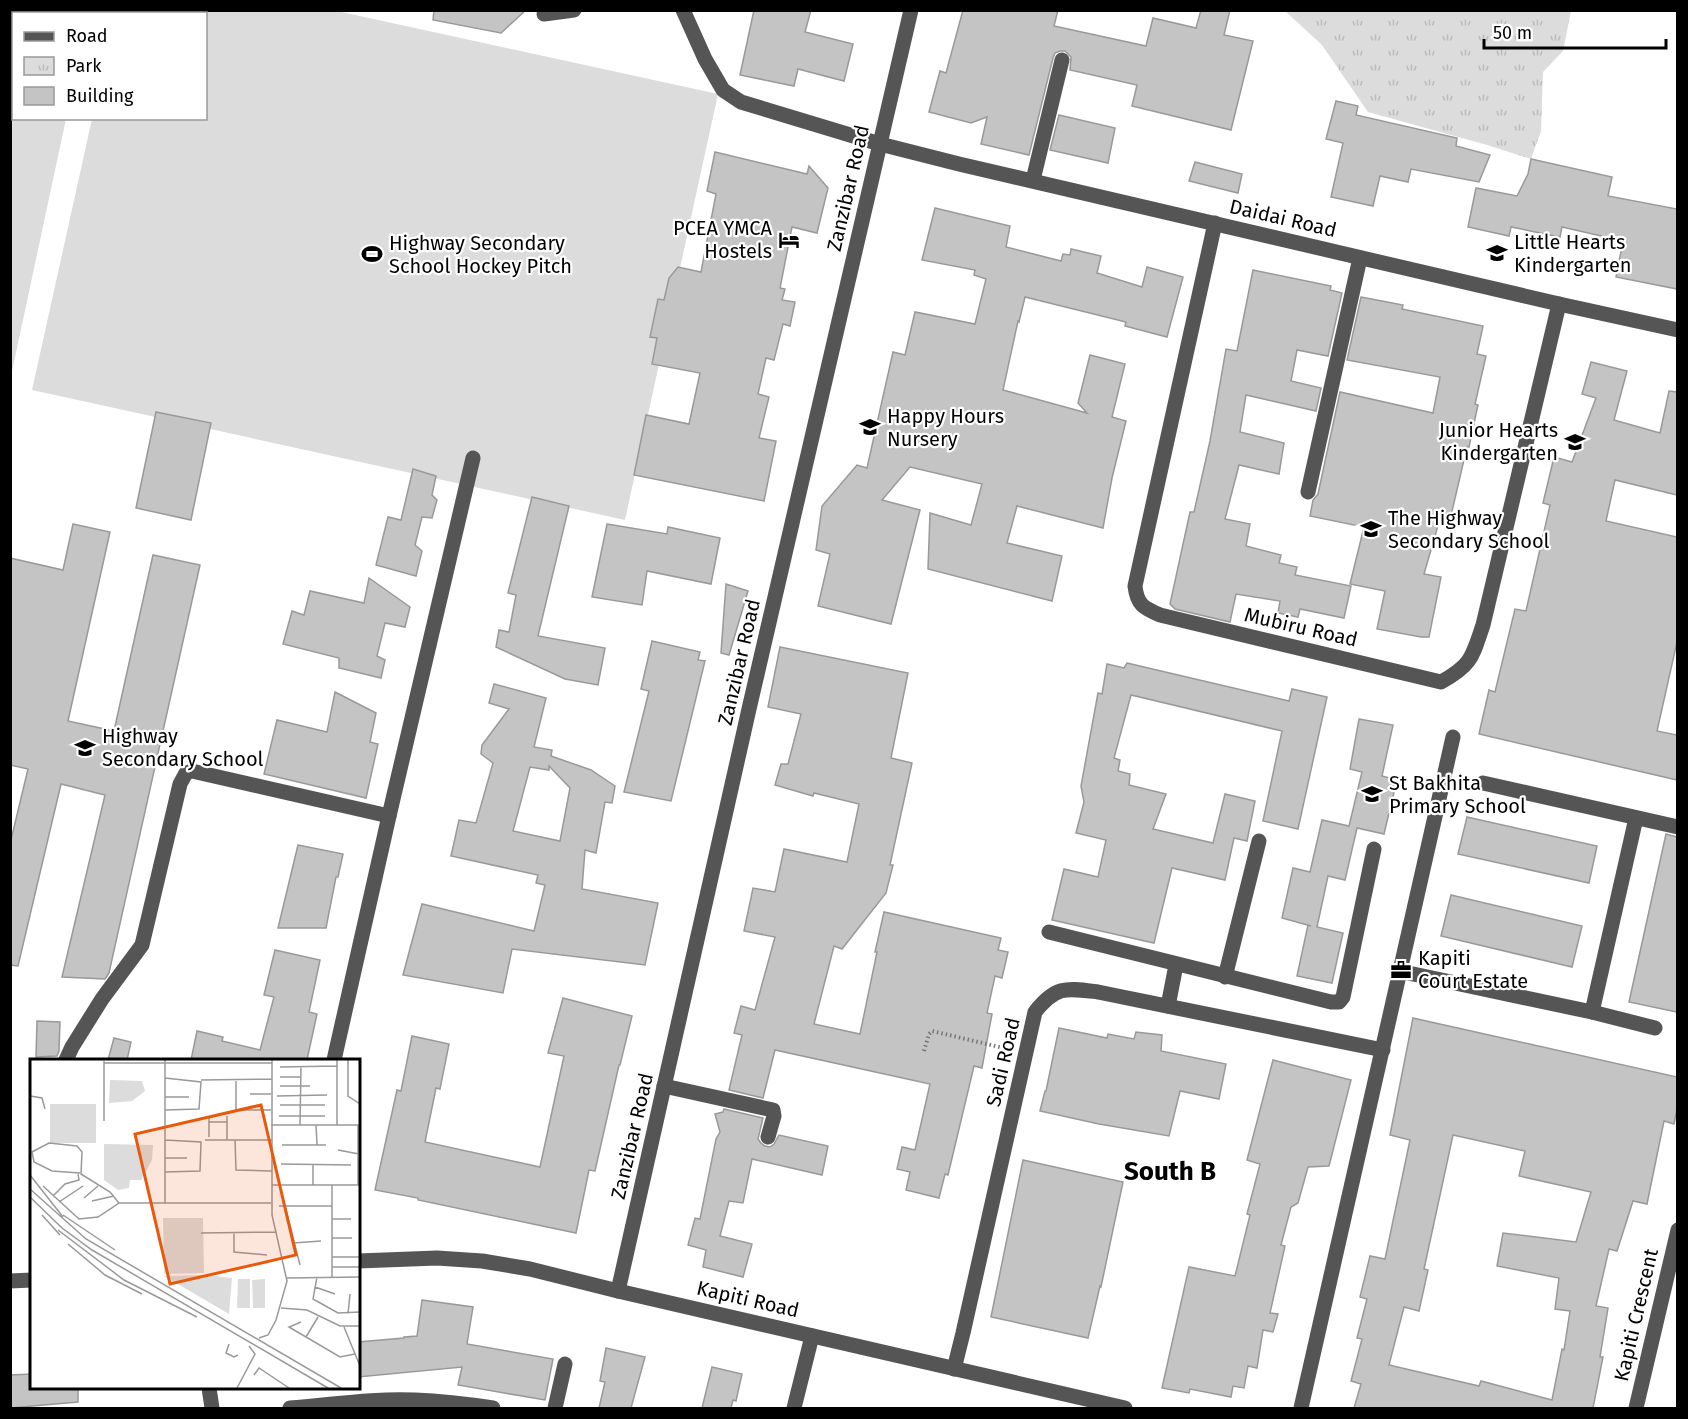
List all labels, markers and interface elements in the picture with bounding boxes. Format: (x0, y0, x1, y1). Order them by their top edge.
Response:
legend (12, 12, 207, 120)
scale bar (1484, 12, 1666, 50)
text: 50 m (1493, 22, 1532, 44)
text: Road (66, 25, 108, 47)
text: Park (66, 55, 102, 77)
text: Building (66, 85, 134, 107)
street label: Zanzibar Road (822, 123, 874, 253)
street label: Daidai Road (1227, 194, 1339, 242)
place label: PCEA YMCA Hostels (673, 216, 773, 263)
hotel icon: PCEA YMCA Hostels (777, 228, 801, 252)
place label: Little Hearts Kindergarten (1514, 230, 1632, 277)
place label: Highway Secondary School Hockey Pitch (389, 231, 572, 278)
school or university icon: Little Hearts Kindergarten (1485, 241, 1509, 265)
sports icon: Highway Secondary School Hockey Pitch (360, 242, 384, 266)
place label: Happy Hours Nursery (887, 404, 1004, 451)
school or university icon: Happy Hours Nursery (858, 415, 882, 439)
place label: Junior Hearts Kindergarten (1439, 418, 1558, 465)
school or university icon: Junior Hearts Kindergarten (1563, 430, 1587, 454)
place label: The Highway Secondary School (1388, 506, 1550, 553)
school or university icon: The Highway Secondary School (1359, 517, 1383, 541)
street label: Zanzibar Road (713, 597, 765, 727)
street label: Mubiru Road (1242, 602, 1360, 652)
place label: Highway Secondary School (102, 724, 264, 771)
school or university icon: Highway Secondary School (73, 736, 97, 760)
place label: St Bakhita Primary School (1389, 771, 1526, 818)
school or university icon: St Bakhita Primary School (1360, 782, 1384, 806)
place label: Kapiti Court Estate (1418, 946, 1528, 993)
office icon: Kapiti Court Estate (1389, 958, 1413, 982)
street label: Sadi Road (981, 1015, 1025, 1109)
inset map (30, 1059, 360, 1389)
street label: Zanzibar Road (606, 1071, 658, 1201)
district label: South B (1124, 1156, 1216, 1187)
street label: Kapiti Crescent (1609, 1246, 1663, 1384)
street label: Kapiti Road (694, 1276, 802, 1322)

